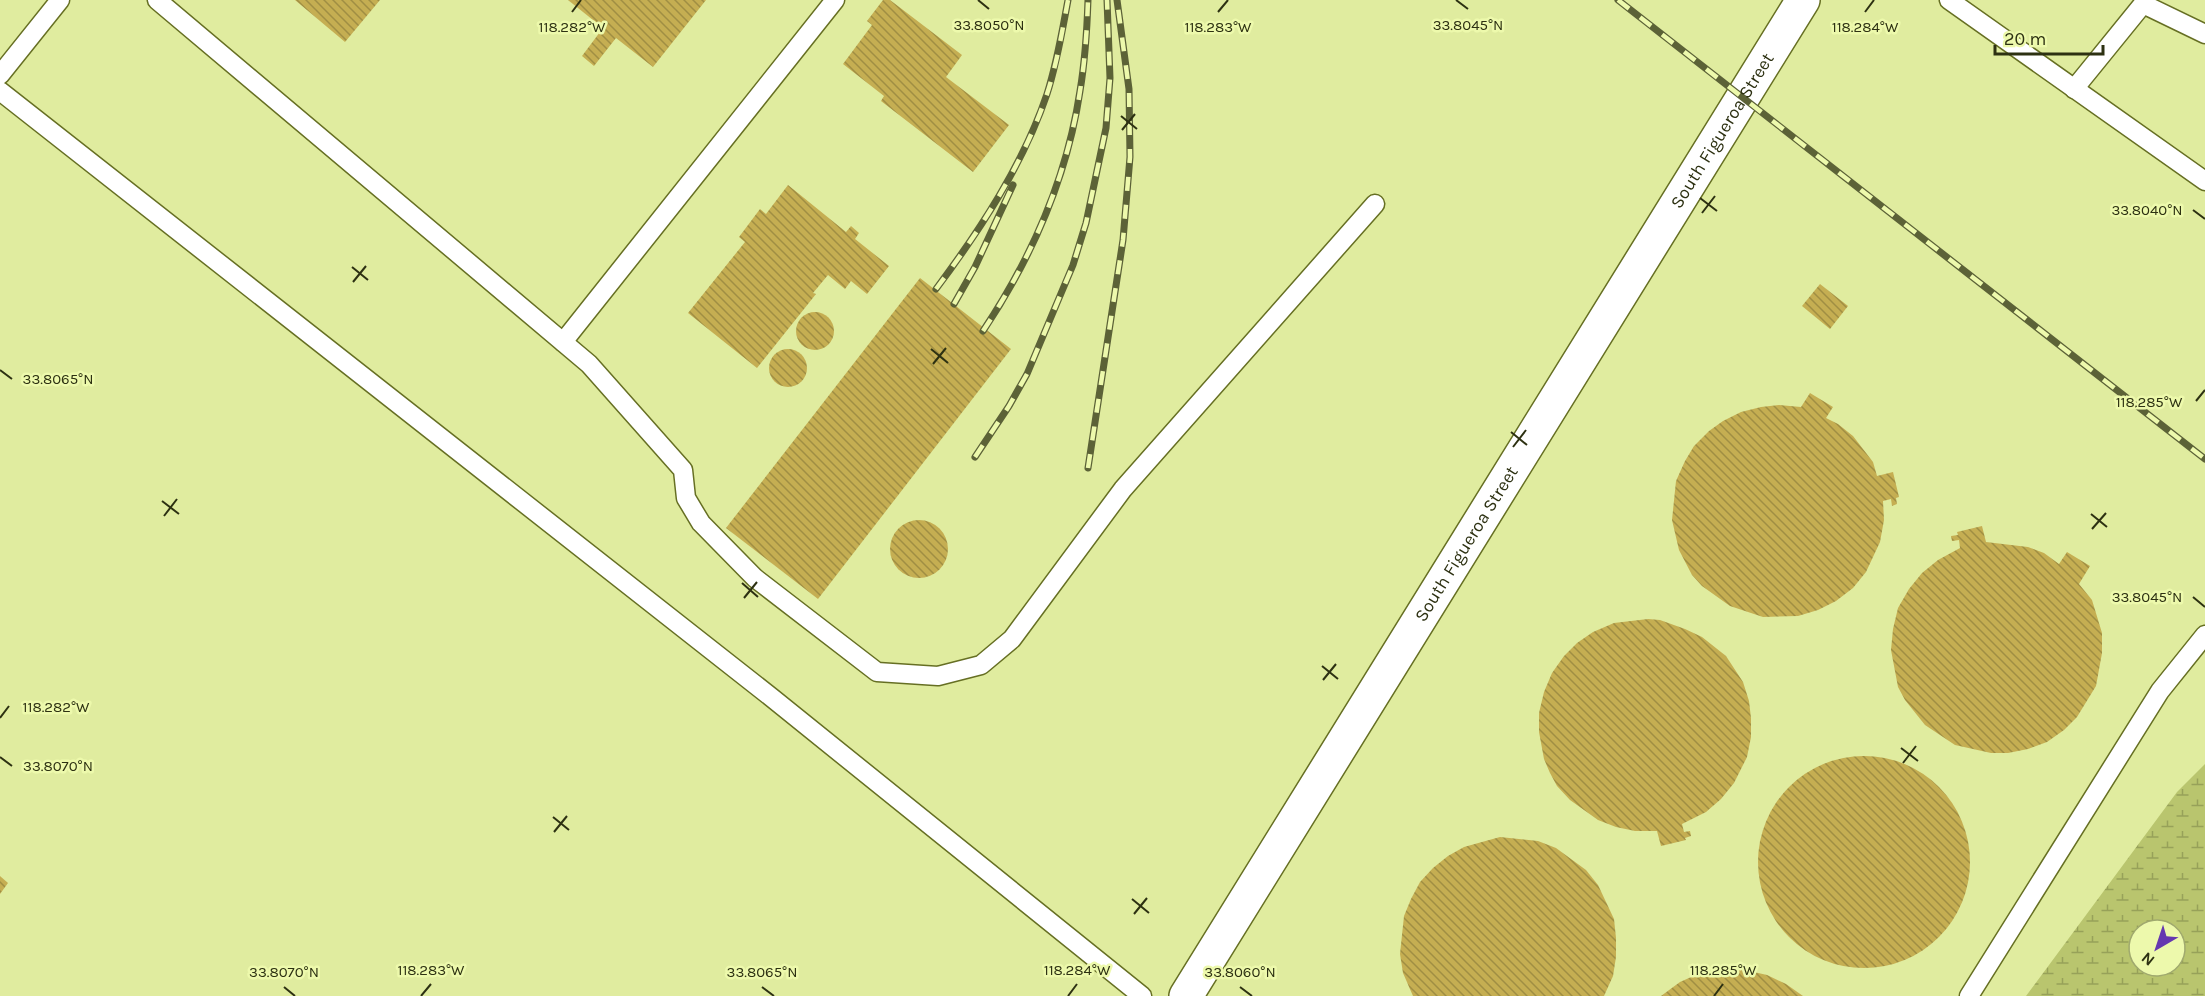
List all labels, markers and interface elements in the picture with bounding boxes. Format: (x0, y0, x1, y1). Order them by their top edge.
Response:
text: 33.8050°N (953, 16, 1025, 34)
text: 33.8045°N (1433, 16, 1503, 34)
text: 118.282°W (539, 18, 606, 36)
text: 118.283°W (1184, 18, 1252, 36)
text: 118.284°W (1832, 18, 1899, 36)
scale bar (1995, 18, 2103, 56)
text: 20 m (2004, 28, 2046, 50)
street label: South Figueroa Street (1666, 49, 1779, 212)
text: 33.8040°N (2111, 201, 2183, 219)
text: 33.8065°N (23, 370, 93, 388)
text: 118.285°W (2116, 393, 2183, 411)
street label: South Figueroa Street (1410, 462, 1523, 626)
text: 33.8045°N (2112, 588, 2182, 606)
text: 118.282°W (23, 698, 90, 716)
text: 33.8070°N (23, 757, 93, 775)
north arrow (2127, 918, 2187, 978)
text: N (2137, 948, 2158, 970)
text: 118.283°W (397, 961, 465, 979)
text: 118.284°W (1044, 961, 1111, 979)
text: 118.285°W (1690, 961, 1757, 979)
text: 33.8070°N (249, 963, 319, 981)
text: 33.8065°N (727, 963, 797, 981)
text: 33.8060°N (1204, 963, 1276, 981)

